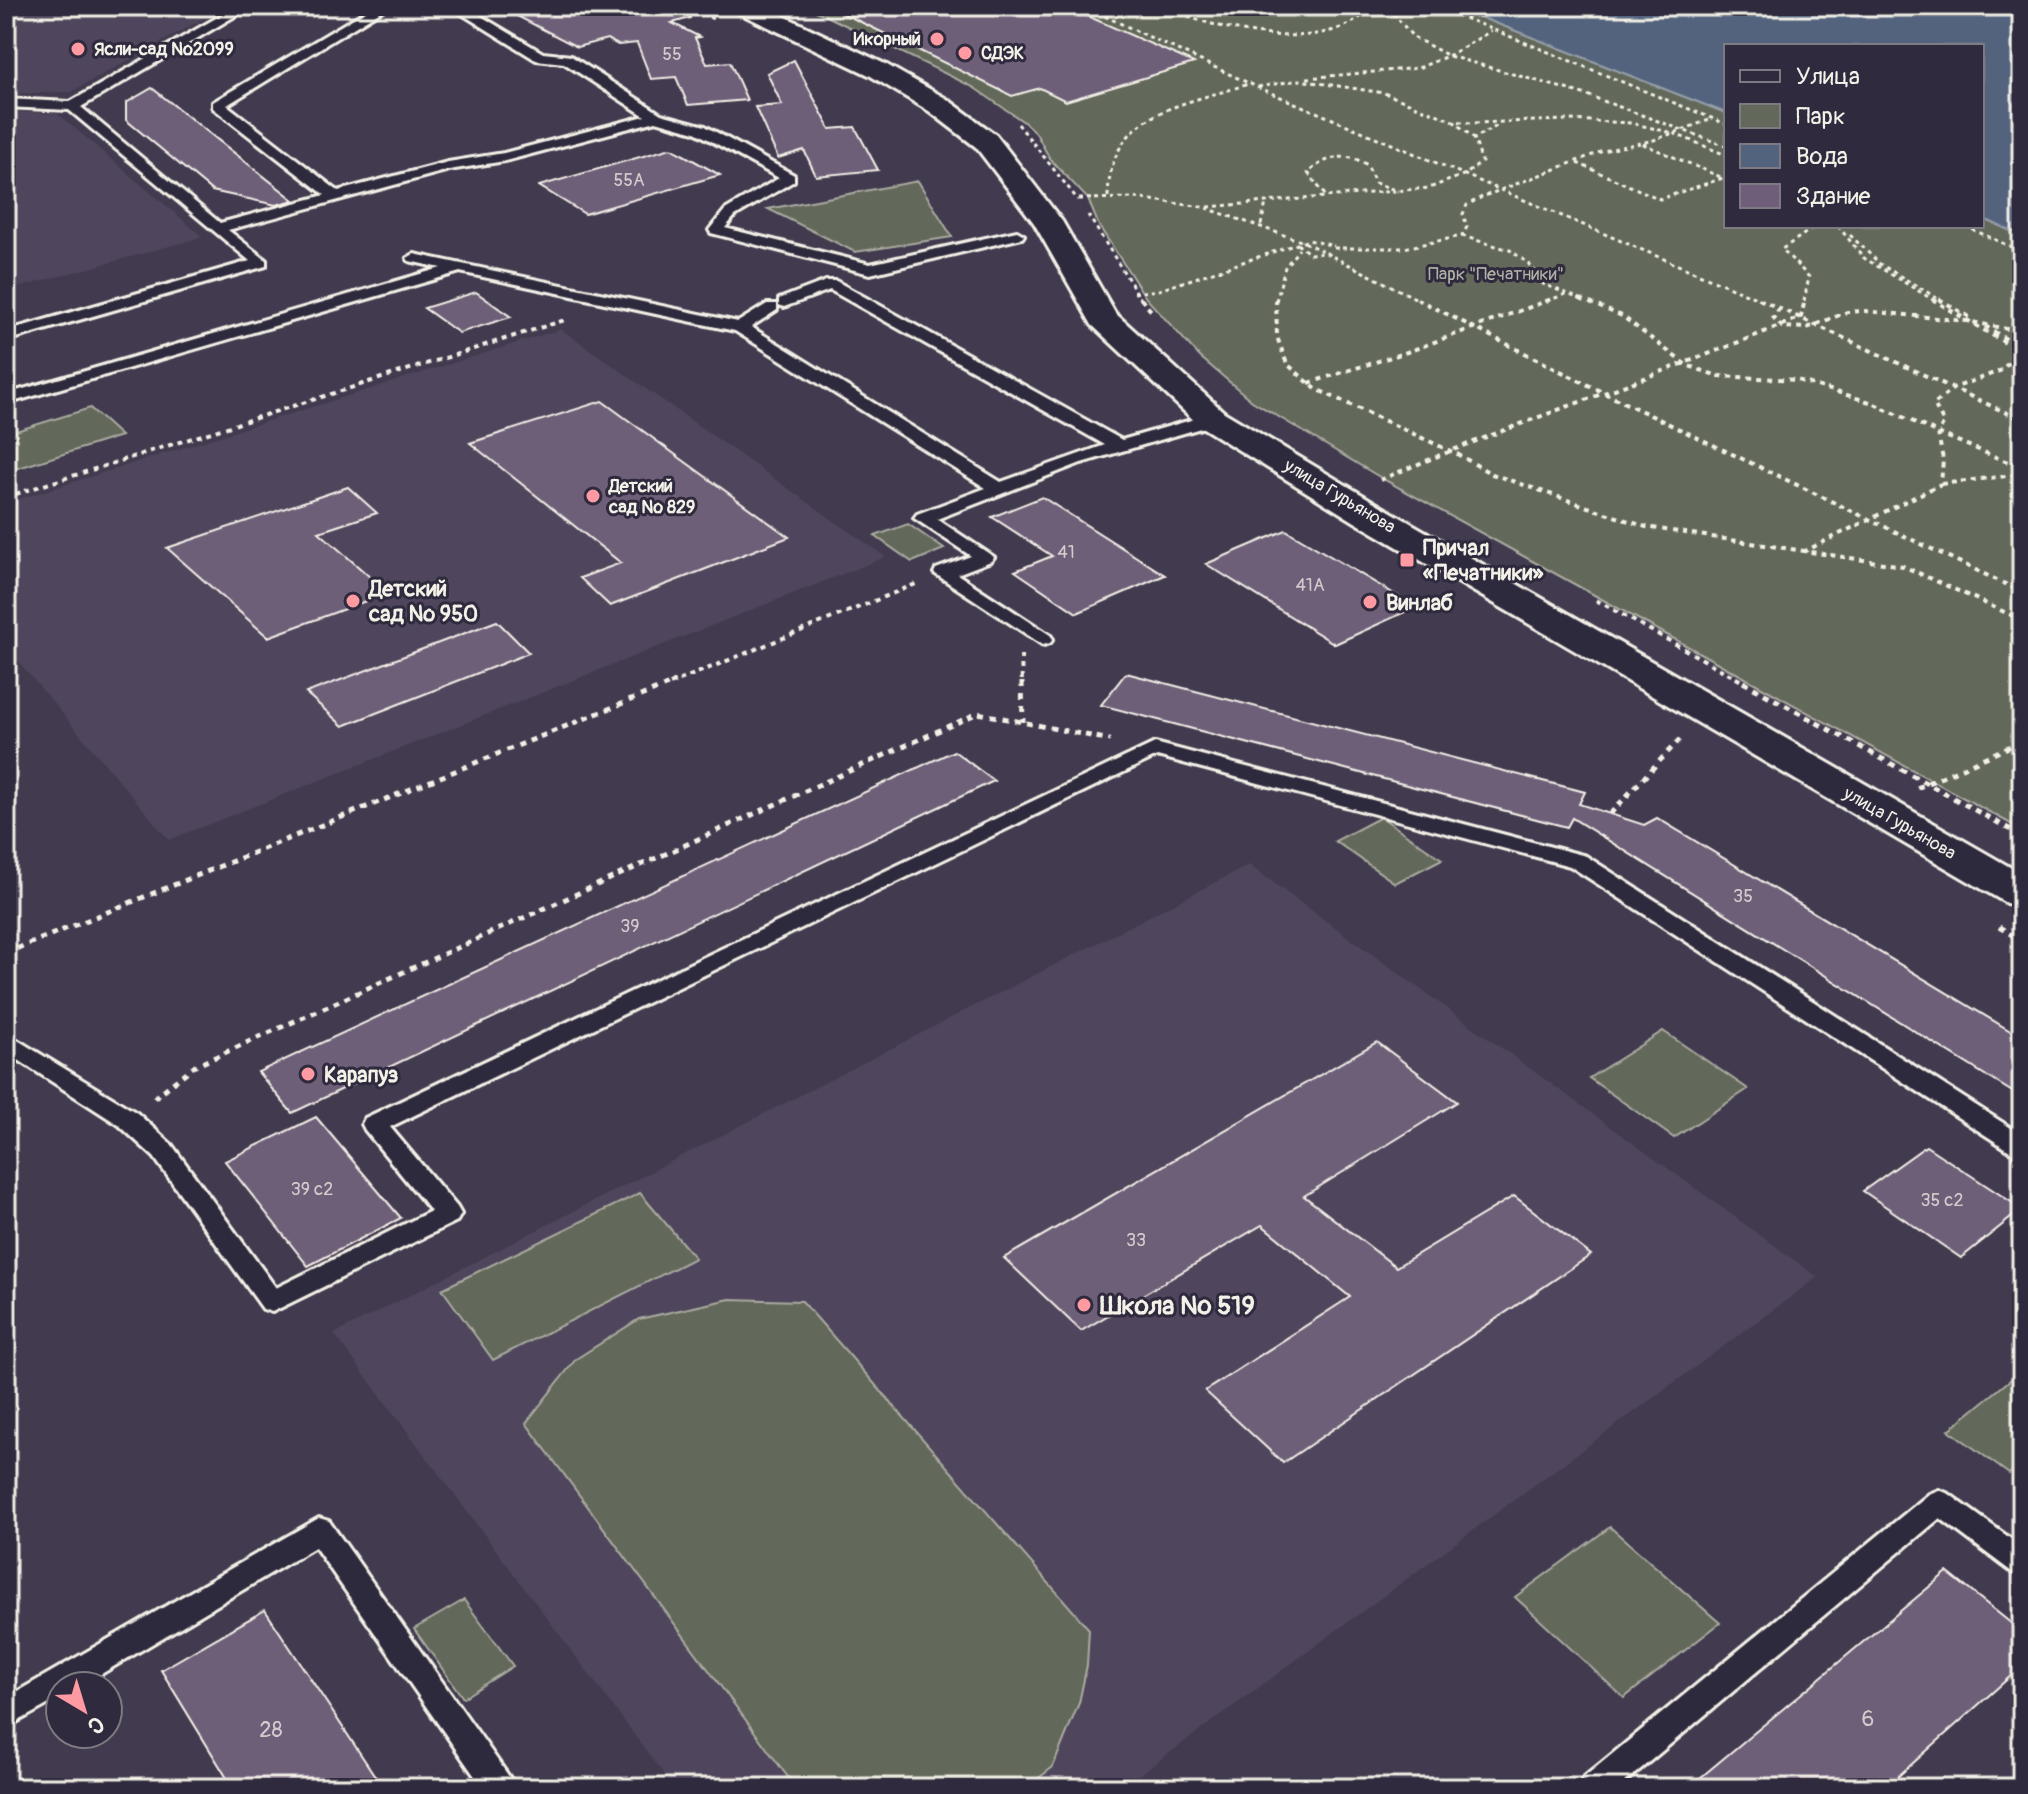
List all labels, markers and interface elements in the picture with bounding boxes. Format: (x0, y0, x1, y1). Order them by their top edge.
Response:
place label: Икорный (854, 28, 921, 51)
marker: Икорный (928, 30, 946, 48)
place label: Ясли-сад №2099 (94, 38, 234, 61)
marker: Ясли-сад №2099 (69, 40, 87, 58)
place label: СДЭК (981, 42, 1024, 65)
house number: 55 (662, 43, 682, 66)
marker: СДЭК (956, 44, 974, 62)
legend (1724, 44, 1984, 228)
text: Улица (1796, 62, 1860, 91)
text: Парк (1796, 102, 1845, 131)
text: Вода (1796, 142, 1848, 171)
house number: 55А (613, 169, 645, 192)
text: Здание (1796, 182, 1871, 211)
park label: Парк "Печатники" (1428, 263, 1564, 286)
street label: улица Гурьянова (1279, 454, 1400, 539)
place label: Детский сад № 829 (608, 475, 695, 519)
marker: Детский сад № 829 (584, 487, 602, 505)
place label: Причал «Печатники» (1423, 534, 1544, 587)
house number: 41 (1057, 541, 1075, 564)
marker: Причал «Печатники» (1398, 551, 1416, 569)
house number: 41А (1295, 574, 1325, 597)
place label: Детский сад № 950 (367, 575, 478, 628)
place label: Винлаб (1386, 589, 1453, 617)
marker: Детский сад № 950 (344, 592, 362, 610)
marker: Винлаб (1361, 593, 1379, 611)
street label: улица Гурьянова (1839, 781, 1960, 865)
house number: 35 (1733, 885, 1753, 908)
house number: 39 (620, 915, 640, 938)
place label: Карапуз (324, 1061, 399, 1089)
marker: Карапуз (299, 1065, 317, 1083)
house number: 39 с2 (291, 1178, 333, 1201)
house number: 35 с2 (1921, 1189, 1963, 1212)
house number: 33 (1126, 1229, 1146, 1252)
place label: Школа № 519 (1099, 1290, 1255, 1322)
marker: Школа № 519 (1075, 1296, 1093, 1314)
north arrow (44, 1670, 124, 1750)
house number: 6 (1862, 1705, 1874, 1733)
text: С (81, 1710, 110, 1740)
house number: 28 (259, 1716, 283, 1744)

